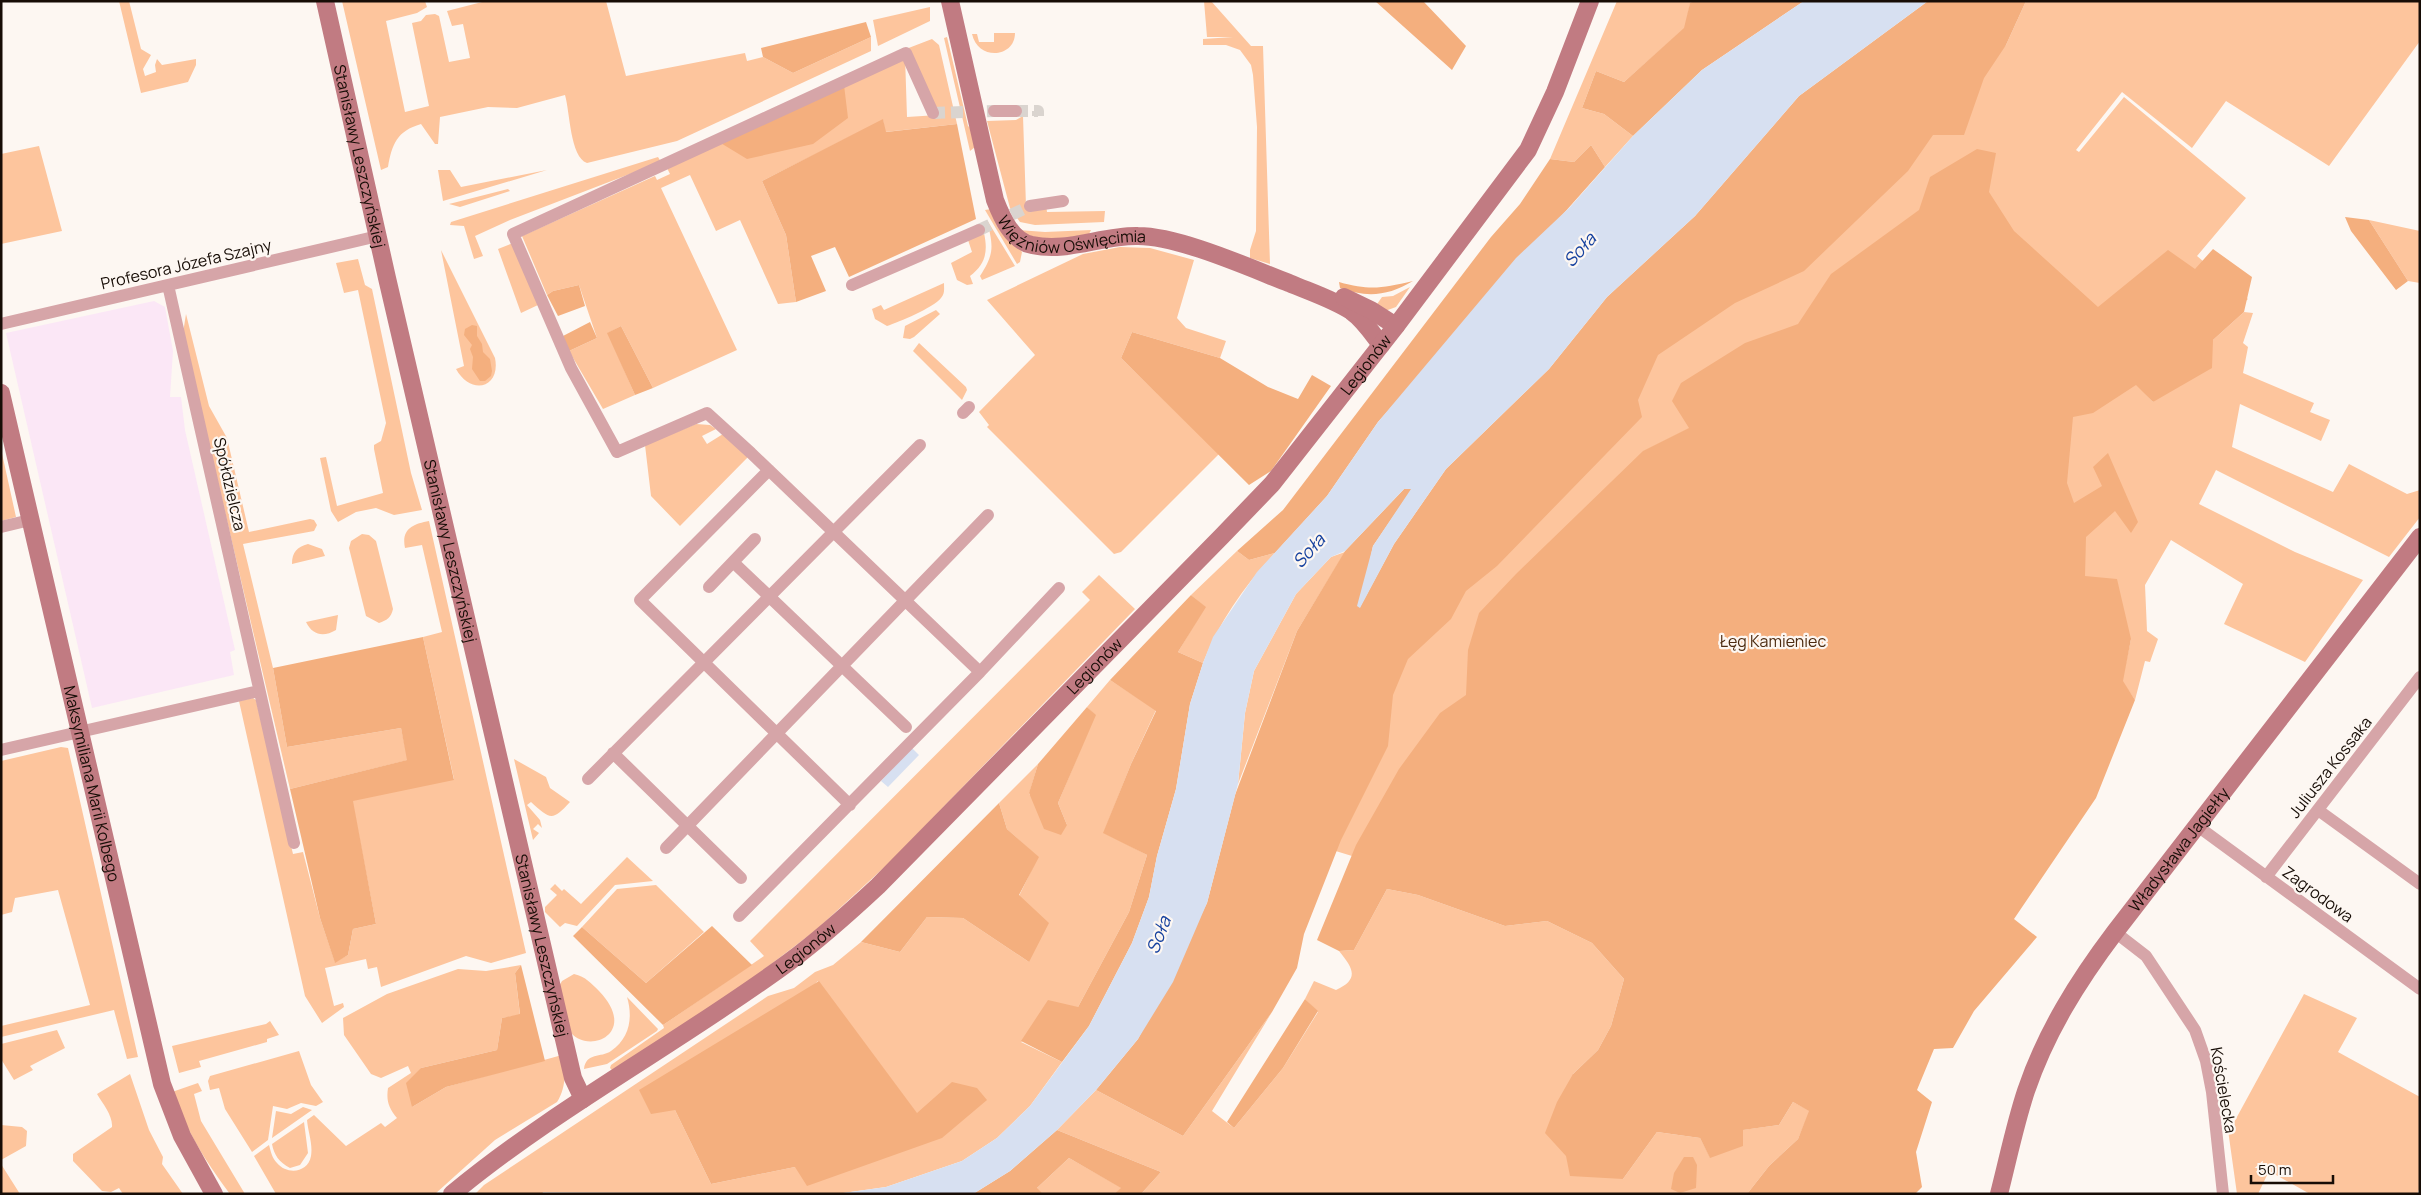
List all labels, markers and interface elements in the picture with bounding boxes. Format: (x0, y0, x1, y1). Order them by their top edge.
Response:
street label: Stanisławy Leszczyńskiej (329, 62, 391, 250)
street label: Więźniów Oświęcimia (992, 211, 1146, 258)
water label: Soła (1558, 226, 1602, 272)
street label: Profesora Józefa Szajny (99, 234, 274, 294)
street label: Legionów (1335, 330, 1396, 399)
street label: Spółdzielcza (209, 435, 251, 533)
street label: Stanisławy Leszczyńskiej (419, 457, 482, 645)
water label: Soła (1287, 527, 1331, 573)
park label: Łęg Kamieniec (1720, 630, 1826, 652)
street label: Legionów (1062, 633, 1127, 699)
street label: Maksymiliana Marii Kolbego (59, 683, 125, 884)
street label: Juliusza Kossaka (2283, 712, 2377, 822)
street label: Władysława Jagiełły (2124, 782, 2234, 916)
street label: Stanisławy Leszczyńskiej (510, 852, 574, 1039)
street label: Zagrodowa (2278, 861, 2358, 927)
water label: Soła (1140, 912, 1176, 957)
street label: Legionów (771, 918, 841, 979)
street label: Kościelecka (2206, 1045, 2242, 1135)
scale bar (2251, 1152, 2334, 1184)
text: 50 m (2258, 1159, 2292, 1180)

